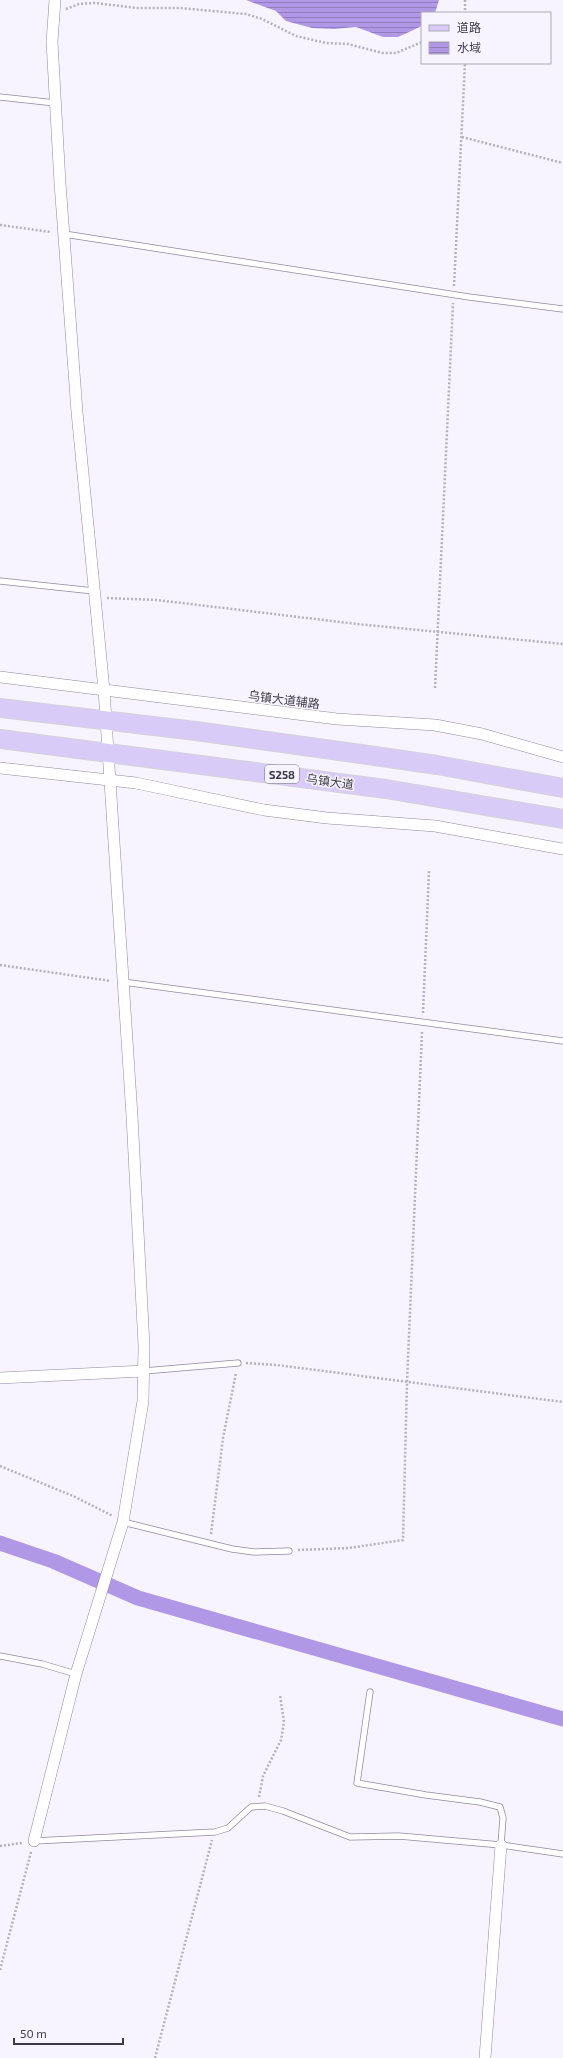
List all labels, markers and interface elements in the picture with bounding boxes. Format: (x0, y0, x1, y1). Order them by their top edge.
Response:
legend (421, 12, 551, 64)
text: 道路 (457, 20, 481, 34)
text: 水域 (457, 40, 481, 54)
street label: 乌镇大道辅路 (247, 688, 321, 710)
road number: S258 (265, 765, 299, 783)
street label: 乌镇大道 (305, 771, 355, 791)
scale bar (14, 2020, 123, 2046)
text: 50 m (20, 2026, 47, 2040)

